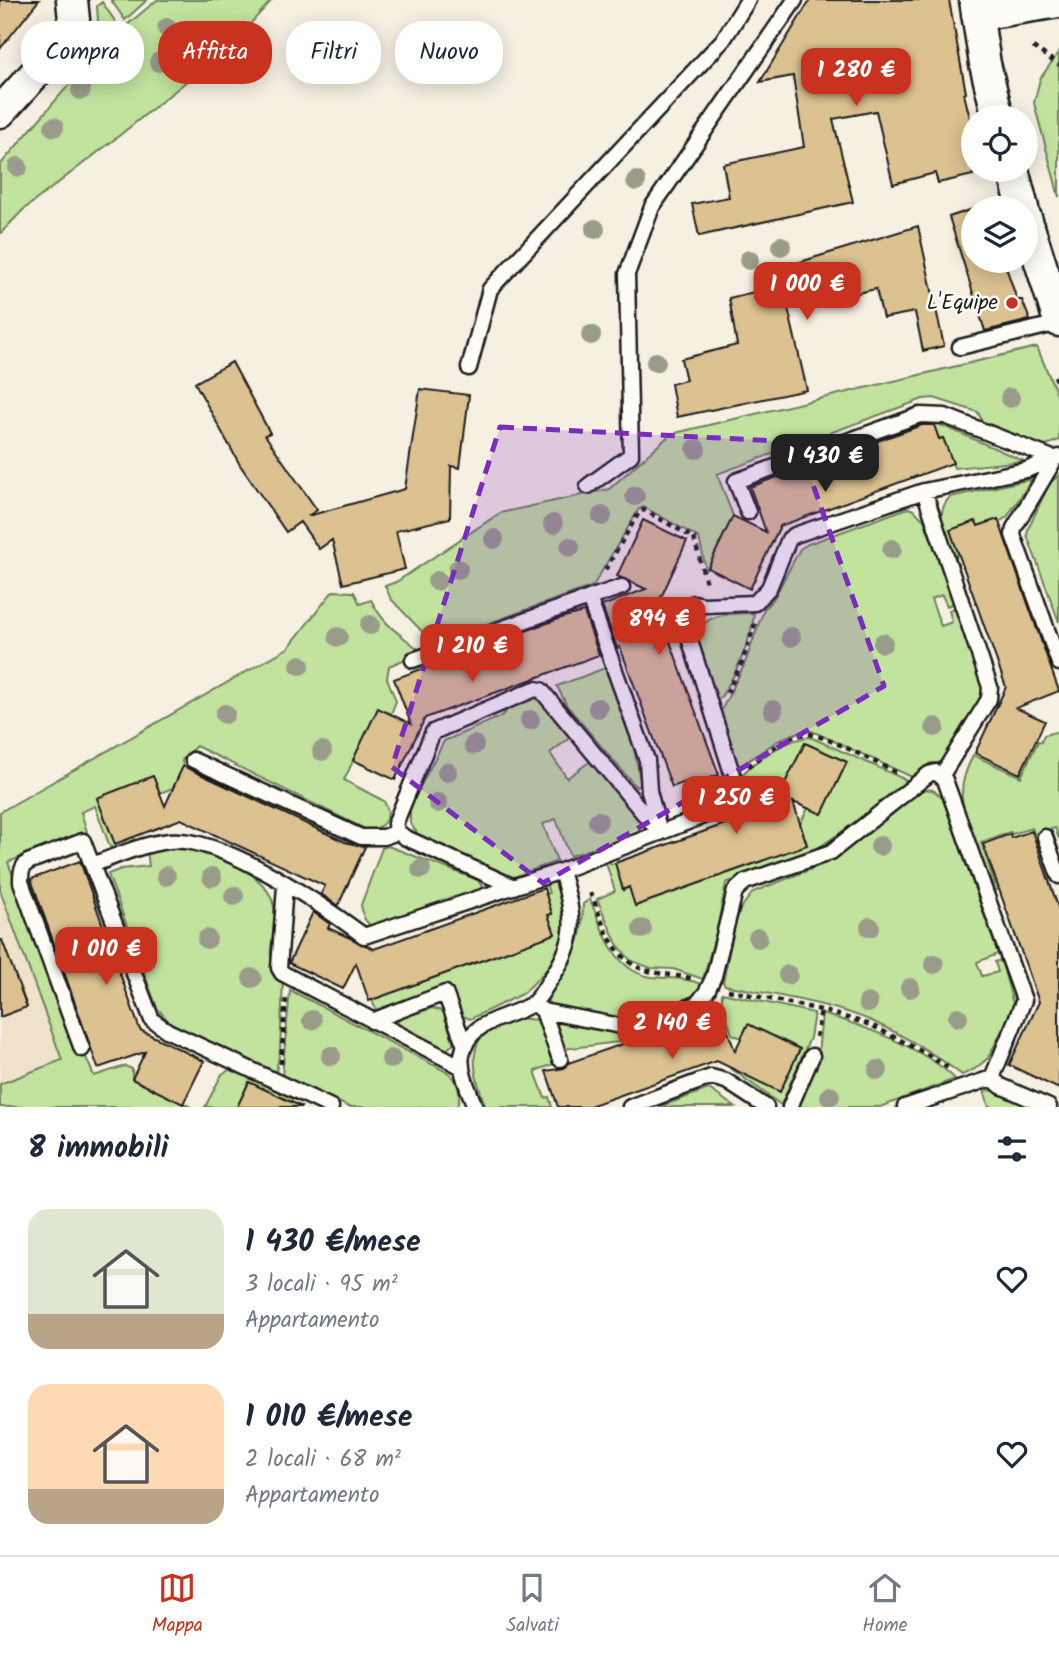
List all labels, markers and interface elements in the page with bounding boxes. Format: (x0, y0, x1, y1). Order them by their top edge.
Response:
chip: Compra (21, 21, 144, 84)
chip: Affitta (158, 21, 272, 84)
chip: Filtri (286, 21, 381, 84)
chip: Nuovo (395, 21, 503, 84)
pin: 1 280 € (791, 48, 921, 108)
text: 1 280 € (817, 53, 895, 89)
map controls (961, 105, 1038, 273)
button: locate (961, 105, 1038, 182)
button: layers (961, 196, 1038, 273)
pin: 1 000 € (742, 262, 872, 322)
text: 1 000 € (770, 267, 844, 303)
place label: L'Equipe (927, 287, 999, 320)
marker: L'Equipe (1004, 295, 1020, 311)
pin: 1 430 € (760, 434, 890, 494)
text: 1 430 € (787, 439, 863, 475)
pin: 894 € (610, 598, 708, 657)
text: 894 € (628, 602, 690, 638)
pin: 1 210 € (407, 624, 537, 684)
text: 1 210 € (436, 629, 508, 665)
pin: 1 250 € (671, 776, 801, 836)
text: 1 250 € (698, 781, 774, 817)
pin: 1 010 € (41, 928, 171, 987)
text: 1 010 € (71, 932, 141, 968)
pin: 2 140 € (607, 1002, 737, 1061)
text: 2 140 € (634, 1006, 710, 1042)
text: 8 immobili (28, 1125, 168, 1173)
icon: filters (993, 1130, 1031, 1168)
text: 1 430 €/mese (245, 1219, 421, 1267)
icon: home (84, 1237, 168, 1321)
icon: heart (993, 1260, 1031, 1298)
text: 3 locali · 95 m² (245, 1267, 398, 1303)
text: Appartamento (245, 1303, 379, 1339)
text: 1 010 €/mese (245, 1394, 412, 1442)
icon: home (84, 1412, 168, 1496)
icon: heart (993, 1435, 1031, 1473)
text: 2 locali · 68 m² (245, 1442, 401, 1478)
text: Appartamento (245, 1478, 379, 1514)
tab: Mappa (152, 1569, 203, 1641)
tab: Salvati (506, 1569, 559, 1641)
tab: Home (862, 1569, 907, 1641)

